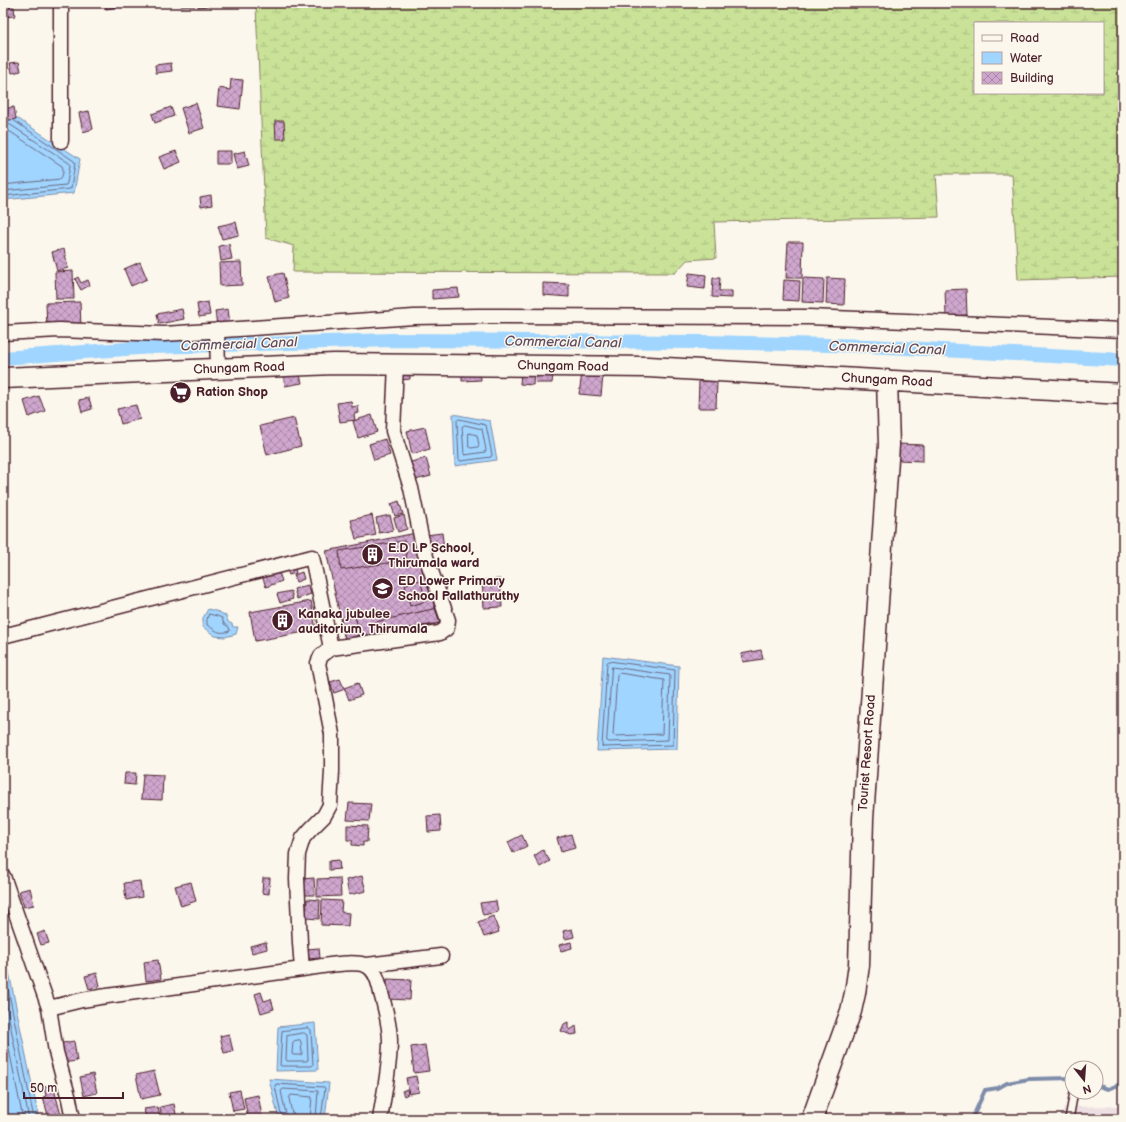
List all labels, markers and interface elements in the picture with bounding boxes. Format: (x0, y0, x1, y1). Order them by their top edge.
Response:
legend (974, 22, 1104, 94)
text: Road (1010, 31, 1039, 46)
text: Water (1010, 51, 1042, 66)
text: Building (1010, 71, 1054, 86)
water label: Commercial Canal (505, 332, 622, 352)
water label: Commercial Canal (180, 333, 298, 355)
water label: Commercial Canal (828, 337, 946, 359)
street label: Chungam Road (517, 357, 609, 375)
street label: Chungam Road (193, 358, 285, 378)
street label: Chungam Road (841, 370, 933, 390)
supermarket icon: Ration Shop (168, 379, 194, 405)
place label: Ration Shop (196, 384, 268, 400)
place label: E.D LP School, Thirumala ward (388, 540, 479, 571)
building icon: E.D LP School, Thirumala ward (360, 542, 386, 568)
place label: ED Lower Primary School Pallathuruthy (398, 573, 519, 604)
school or university icon: ED Lower Primary School Pallathuruthy (369, 575, 395, 601)
place label: Kanaka jubulee auditorium, Thirumala (298, 606, 428, 637)
building icon: Kanaka jubulee auditorium, Thirumala (270, 608, 296, 634)
street label: Tourist Resort Road (855, 694, 879, 812)
north arrow (1064, 1060, 1104, 1100)
scale bar (24, 1074, 123, 1100)
text: 50 m (30, 1081, 57, 1096)
text: N (1081, 1082, 1093, 1097)

